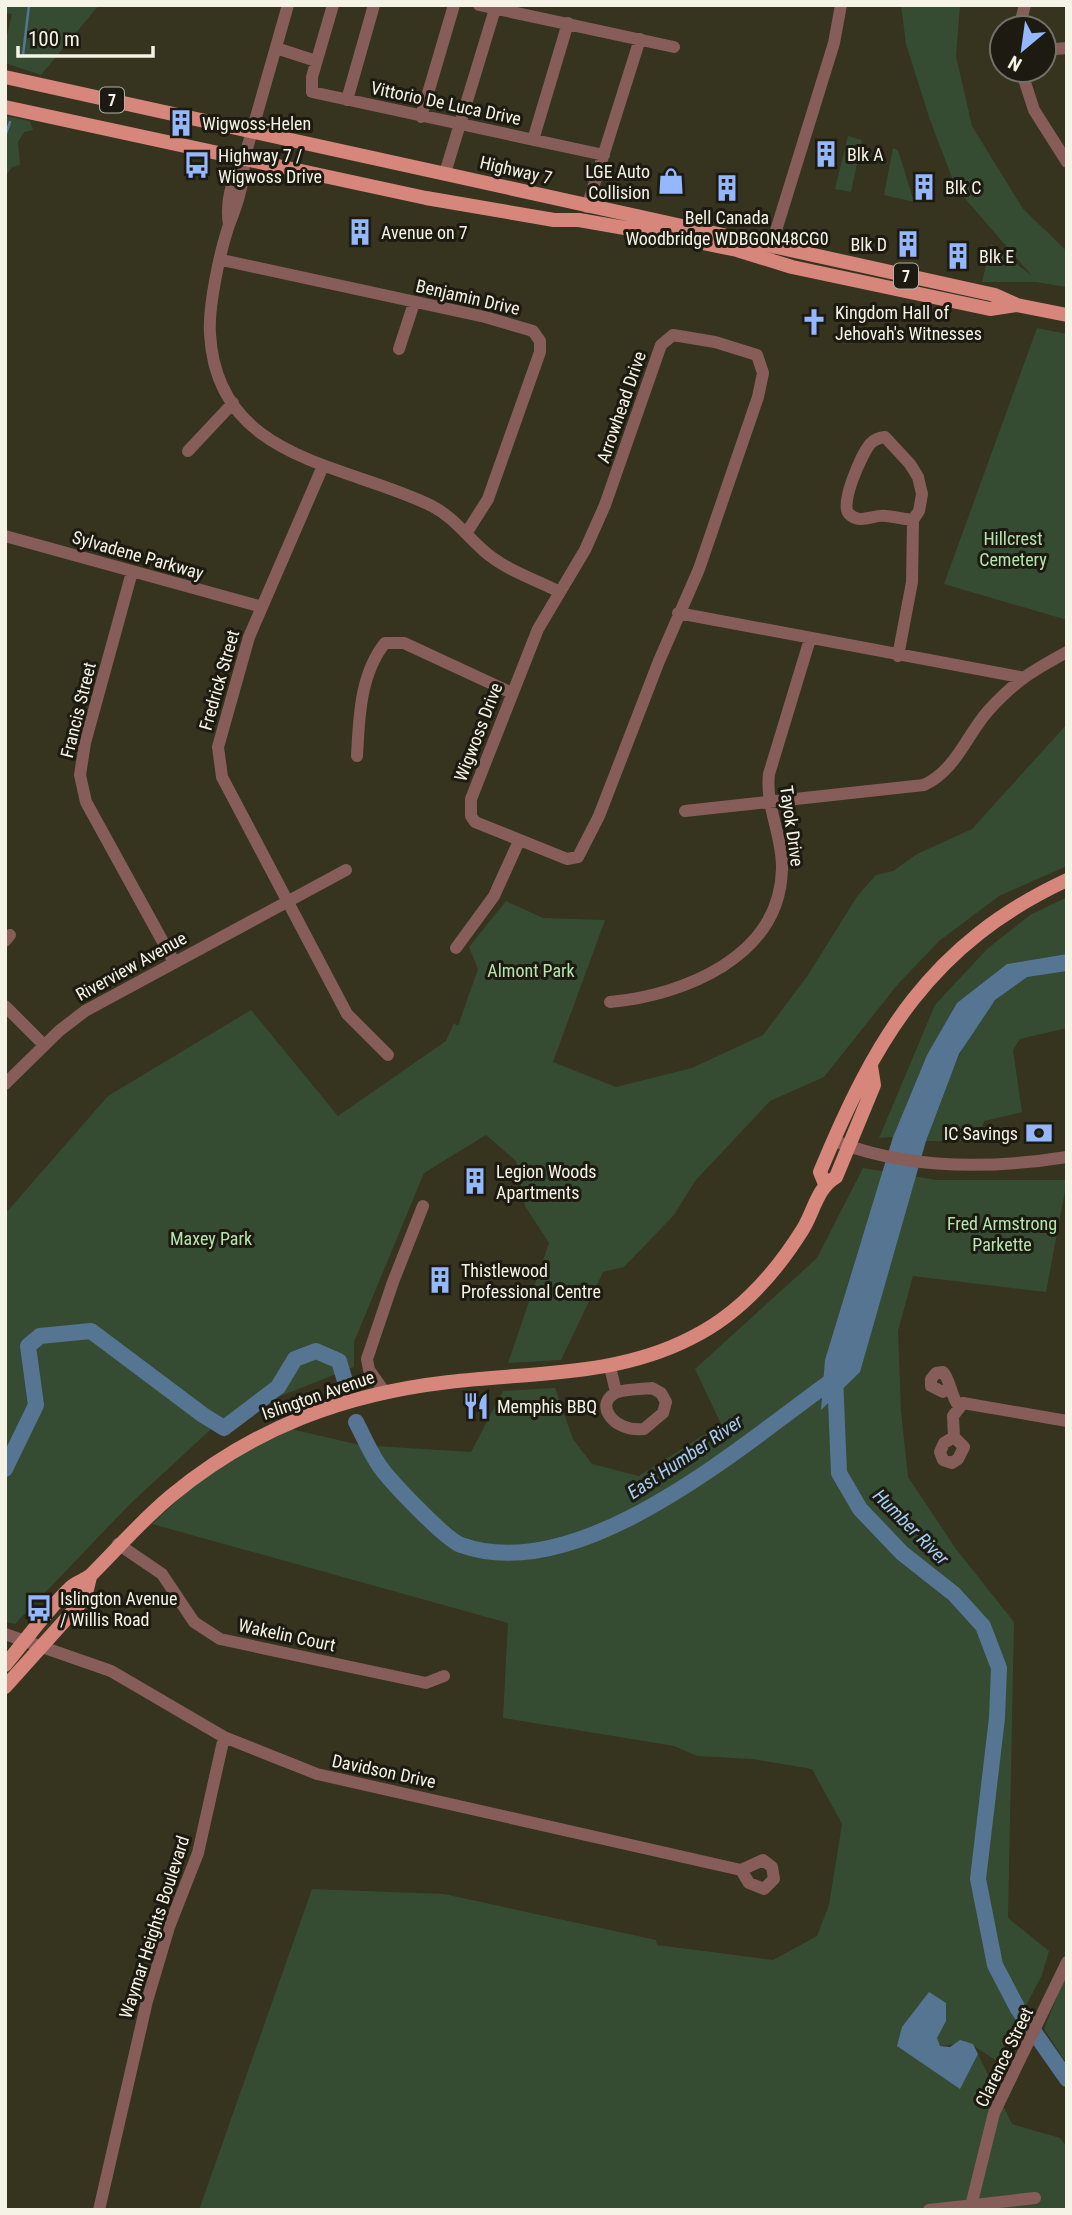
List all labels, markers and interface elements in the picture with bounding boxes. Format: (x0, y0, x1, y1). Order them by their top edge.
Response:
scale bar (18, 14, 152, 58)
north arrow (988, 14, 1058, 84)
text: 100 m (28, 27, 80, 51)
text: N (1004, 51, 1026, 76)
street label: Vittorio De Luca Drive (369, 77, 523, 129)
road number: 7 (100, 88, 124, 113)
building icon: Wigwoss-Helen (166, 108, 196, 138)
place label: Wigwoss-Helen (202, 113, 311, 134)
building icon: Blk A (811, 139, 841, 169)
place label: Blk A (847, 144, 884, 165)
place label: Highway 7 / Wigwoss Drive (218, 145, 322, 187)
bus stop icon: Highway 7 / Wigwoss Drive (182, 150, 212, 180)
street label: Highway 7 (478, 151, 554, 189)
place label: LGE Auto Collision (585, 161, 650, 203)
shop icon: LGE Auto Collision (656, 166, 686, 196)
building icon: Blk C (909, 172, 939, 202)
building icon: Bell Canada Woodbridge WDBGON48CG0 (712, 173, 742, 203)
place label: Blk C (945, 177, 981, 198)
place label: Bell Canada Woodbridge WDBGON48CG0 (625, 207, 829, 249)
building icon: Avenue on 7 (345, 217, 375, 247)
place label: Avenue on 7 (381, 222, 468, 243)
building icon: Blk D (893, 229, 923, 259)
place label: Blk D (851, 234, 887, 255)
building icon: Blk E (943, 241, 973, 271)
place label: Blk E (979, 246, 1014, 267)
road number: 7 (894, 264, 918, 288)
street label: Benjamin Drive (414, 275, 522, 319)
place label: Kingdom Hall of Jehovah's Witnesses (835, 302, 982, 344)
church icon: Kingdom Hall of Jehovah's Witnesses (799, 307, 829, 337)
street label: Arrowhead Drive (592, 348, 650, 466)
street label: Sylvadene Parkway (70, 526, 207, 584)
park label: Hillcrest Cemetery (979, 528, 1047, 570)
street label: Fredrick Street (195, 627, 243, 733)
street label: Francis Street (56, 660, 100, 760)
street label: Wigwoss Drive (450, 680, 506, 784)
street label: Tayok Drive (776, 784, 808, 868)
street label: Riverview Avenue (72, 927, 190, 1005)
park label: Almont Park (487, 960, 575, 981)
bank icon: IC Savings (1024, 1118, 1054, 1148)
place label: IC Savings (944, 1123, 1018, 1144)
place label: Legion Woods Apartments (496, 1161, 597, 1203)
building icon: Legion Woods Apartments (460, 1166, 490, 1196)
park label: Fred Armstrong Parkette (947, 1213, 1057, 1255)
park label: Maxey Park (170, 1228, 252, 1249)
place label: Thistlewood Professional Centre (461, 1260, 601, 1302)
building icon: Thistlewood Professional Centre (425, 1265, 455, 1295)
street label: Islington Avenue (259, 1366, 377, 1424)
restaurant icon: Memphis BBQ (461, 1391, 491, 1421)
place label: Memphis BBQ (497, 1396, 597, 1417)
water label: East Humber River (623, 1410, 747, 1504)
water label: Humber River (868, 1484, 954, 1570)
place label: Islington Avenue / Willis Road (60, 1588, 177, 1630)
bus stop icon: Islington Avenue / Willis Road (24, 1593, 54, 1623)
street label: Wakelin Court (237, 1614, 337, 1656)
street label: Davidson Drive (330, 1750, 438, 1792)
street label: Waymar Heights Boulevard (115, 1833, 193, 2021)
street label: Clarence Street (971, 2004, 1037, 2110)

